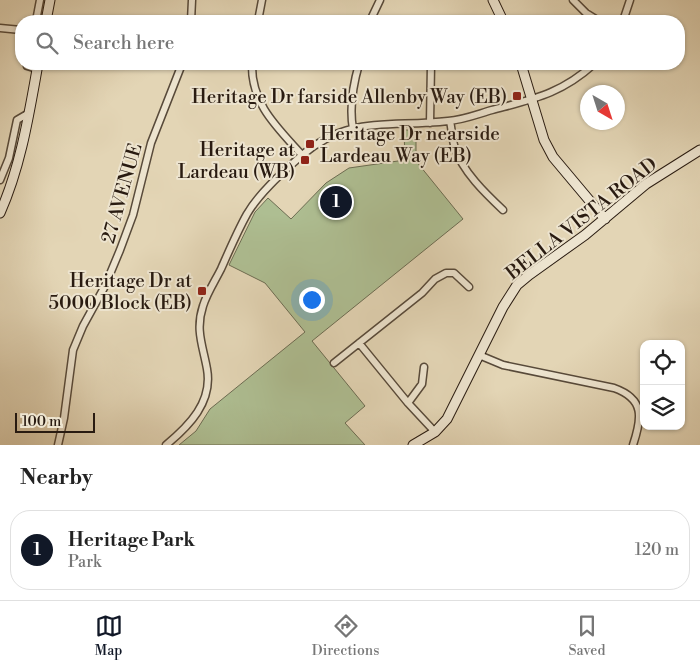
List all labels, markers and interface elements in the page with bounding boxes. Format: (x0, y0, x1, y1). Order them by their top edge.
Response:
search box (15, 15, 685, 70)
icon: search (33, 29, 61, 57)
text: Search here (73, 31, 174, 55)
place label: Heritage Dr farside Allenby Way (EB) (192, 85, 507, 109)
north arrow (580, 85, 625, 130)
marker: Heritage Dr farside Allenby Way (EB) (511, 90, 523, 102)
place label: Heritage Dr nearside Lardeau Way (EB) (320, 122, 500, 168)
place label: Heritage at Lardeau (WB) (178, 138, 295, 184)
marker: Heritage Dr nearside Lardeau Way (EB) (304, 138, 316, 150)
street label: 27 AVENUE (96, 140, 148, 246)
street label: BELLA VISTA ROAD (500, 152, 662, 286)
marker: Heritage at Lardeau (WB) (299, 154, 311, 166)
pin: 1 (320, 183, 352, 221)
place label: Heritage Dr at 5000 Block (EB) (49, 269, 192, 315)
marker: Heritage Dr at 5000 Block (EB) (196, 285, 208, 297)
your location (299, 287, 325, 313)
map controls (640, 340, 685, 430)
button: locate (640, 340, 685, 385)
button: layers (640, 385, 685, 430)
scale bar (15, 410, 95, 433)
text: 100 m (22, 413, 61, 431)
text: Nearby (20, 465, 93, 491)
text: Heritage Park (68, 528, 195, 552)
text: 1 (33, 540, 41, 560)
text: 120 m (635, 540, 679, 560)
text: Park (68, 552, 101, 572)
tab: Map (95, 612, 123, 660)
tab: Directions (312, 612, 379, 660)
tab: Saved (569, 612, 605, 660)

